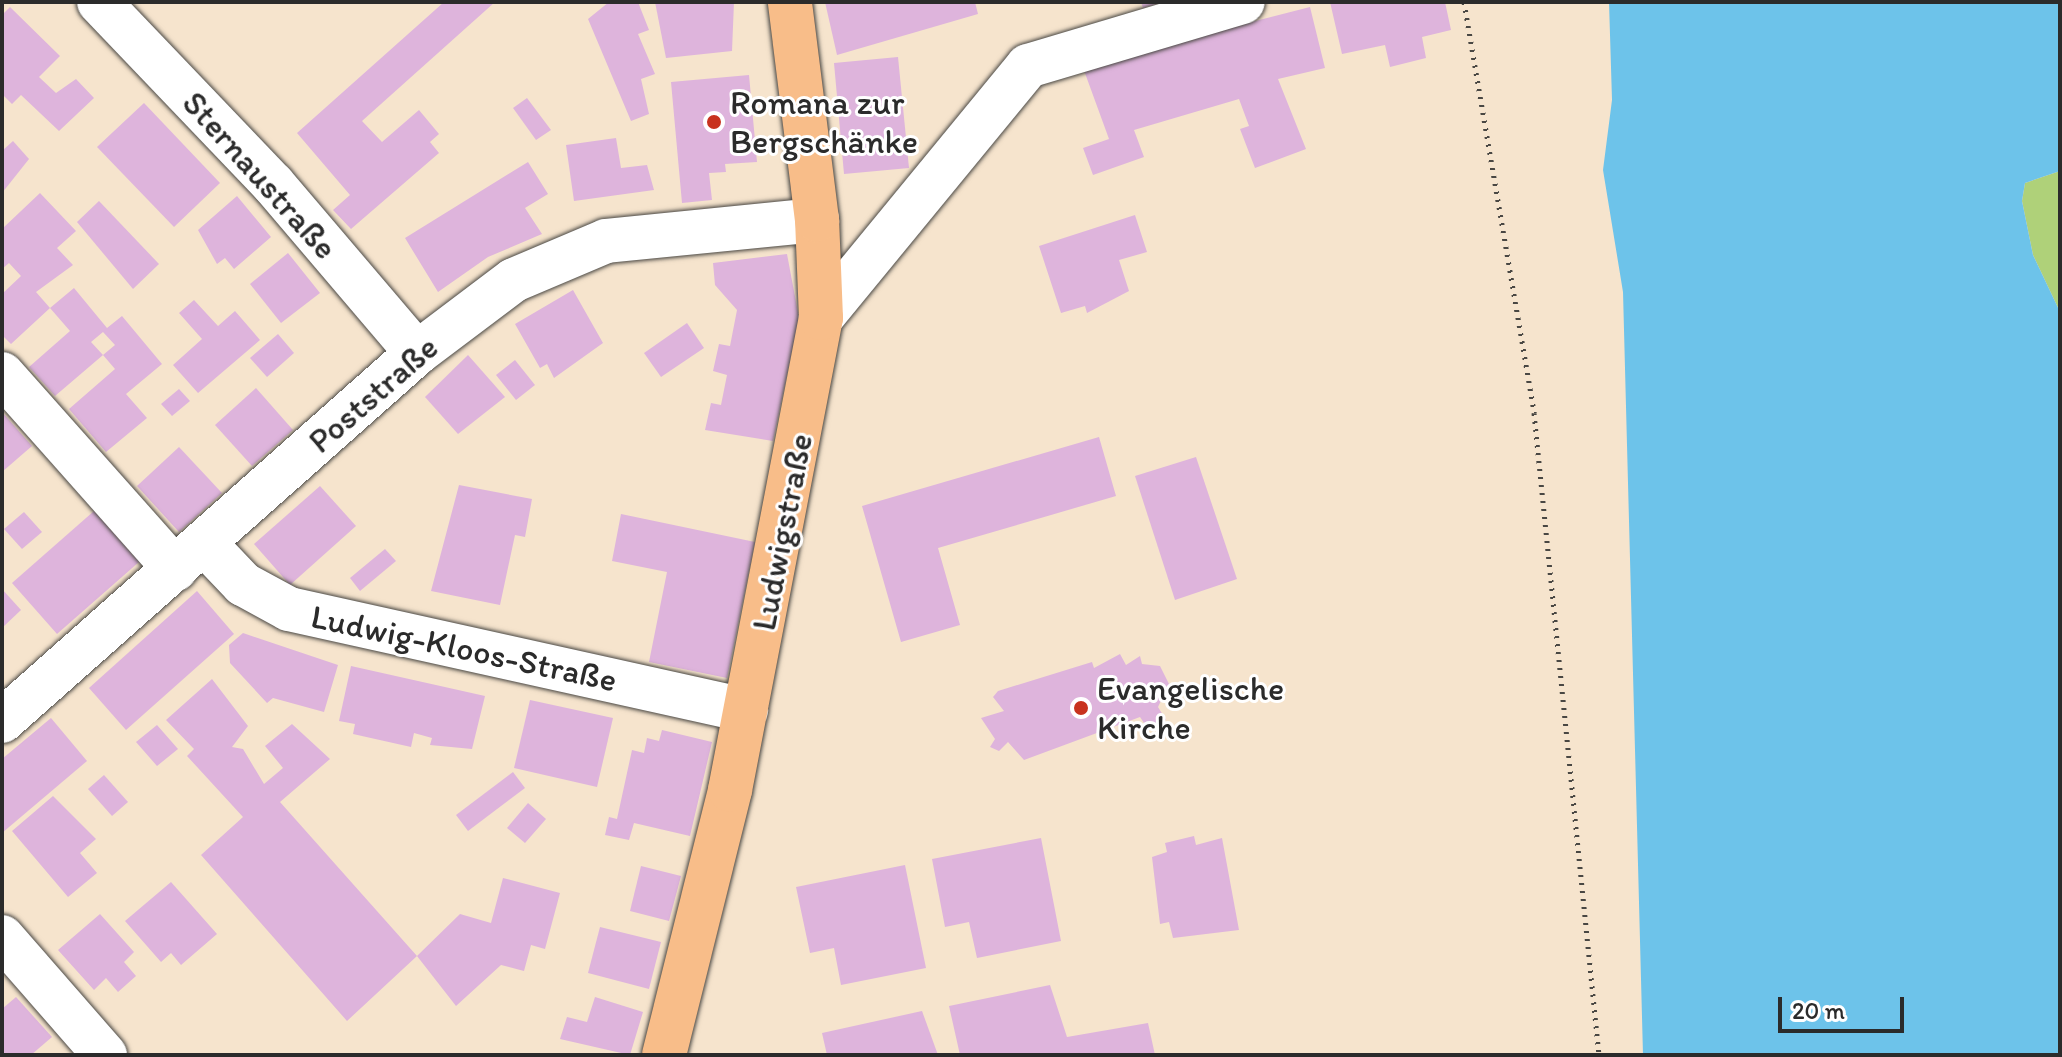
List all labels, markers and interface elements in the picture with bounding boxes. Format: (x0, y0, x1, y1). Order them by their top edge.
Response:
place label: Romana zur Bergschänke (730, 82, 918, 162)
street label: Sternaustraße (174, 83, 346, 267)
marker: Romana zur Bergschänke (705, 113, 723, 131)
street label: Poststraße (300, 327, 446, 461)
street label: Ludwigstraße (743, 430, 821, 634)
street label: Ludwig-Kloos-Straße (307, 596, 621, 700)
place label: Evangelische Kirche (1097, 668, 1284, 748)
marker: Evangelische Kirche (1072, 699, 1090, 717)
scale bar (1782, 981, 1908, 1031)
text: 20 m (1792, 996, 1845, 1025)

